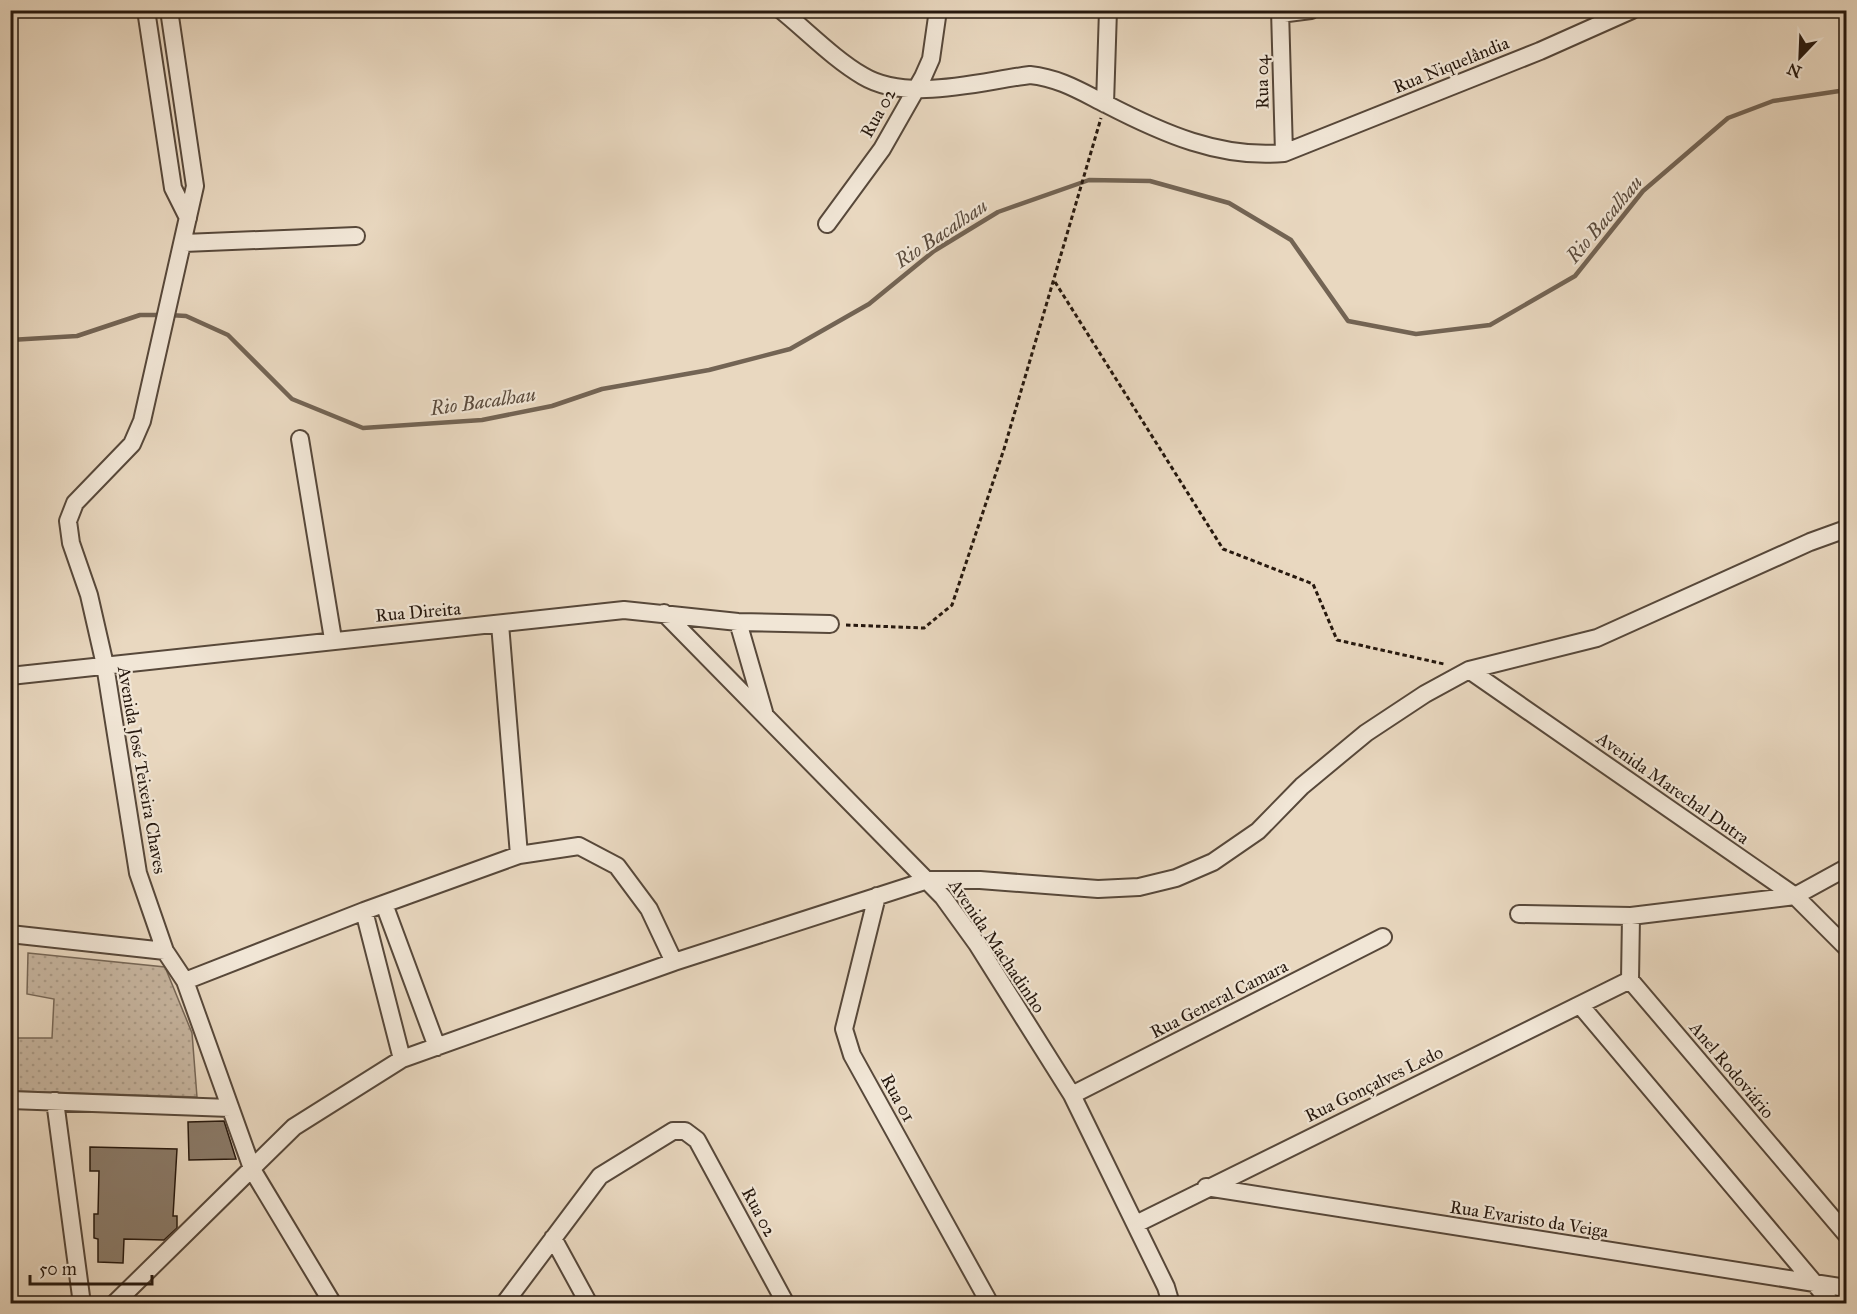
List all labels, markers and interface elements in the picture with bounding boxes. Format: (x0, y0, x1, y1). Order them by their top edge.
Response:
north arrow (1770, 27, 1830, 87)
street label: Rua Niquelândia (1390, 32, 1513, 99)
street label: Rua 04 (1251, 54, 1273, 109)
text: N (1784, 59, 1804, 82)
street label: Rua 02 (856, 84, 901, 141)
water label: Rio Bacalhau (1560, 171, 1647, 268)
water label: Rio Bacalhau (889, 193, 992, 273)
water label: Rio Bacalhau (428, 382, 537, 420)
street label: Rua Direita (374, 597, 462, 627)
street label: Avenida José Teixeira Chaves (112, 663, 171, 876)
street label: Avenida Marechal Dutra (1592, 726, 1754, 849)
street label: Avenida Machadinho (944, 874, 1050, 1017)
street label: Rua General Camara (1147, 955, 1292, 1043)
street label: Anel Rodoviário (1684, 1016, 1779, 1123)
street label: Rua Gonçalves Ledo (1301, 1041, 1447, 1127)
street label: Rua 01 (876, 1070, 920, 1126)
street label: Rua 02 (737, 1183, 781, 1241)
street label: Rua Evaristo da Veiga (1448, 1196, 1610, 1243)
scale bar (30, 1248, 152, 1286)
text: 50 m (39, 1258, 77, 1280)

